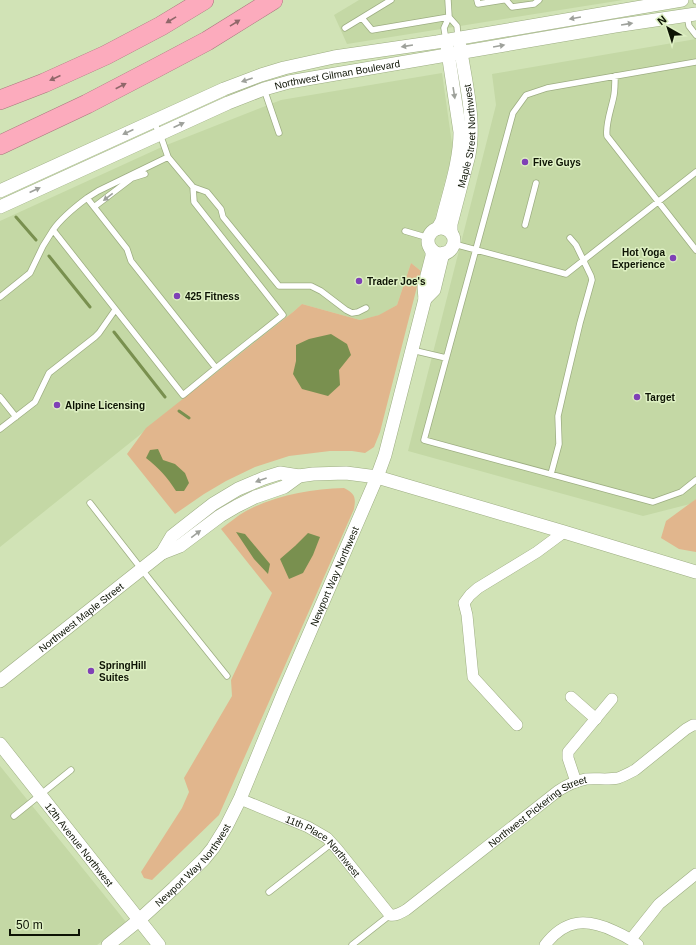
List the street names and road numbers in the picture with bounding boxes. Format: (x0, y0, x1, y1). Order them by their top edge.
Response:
street label: Northwest Gilman Boulevard (273, 58, 401, 92)
street label: Maple Street Northwest (456, 83, 477, 189)
street label: Newport Way Northwest (308, 525, 361, 628)
street label: Northwest Maple Street (37, 581, 126, 654)
street label: Northwest Pickering Street (486, 774, 588, 850)
street label: 12th Avenue Northwest (43, 801, 116, 889)
street label: 11th Place Northwest (284, 813, 362, 879)
street label: Newport Way Northwest (153, 822, 233, 909)

